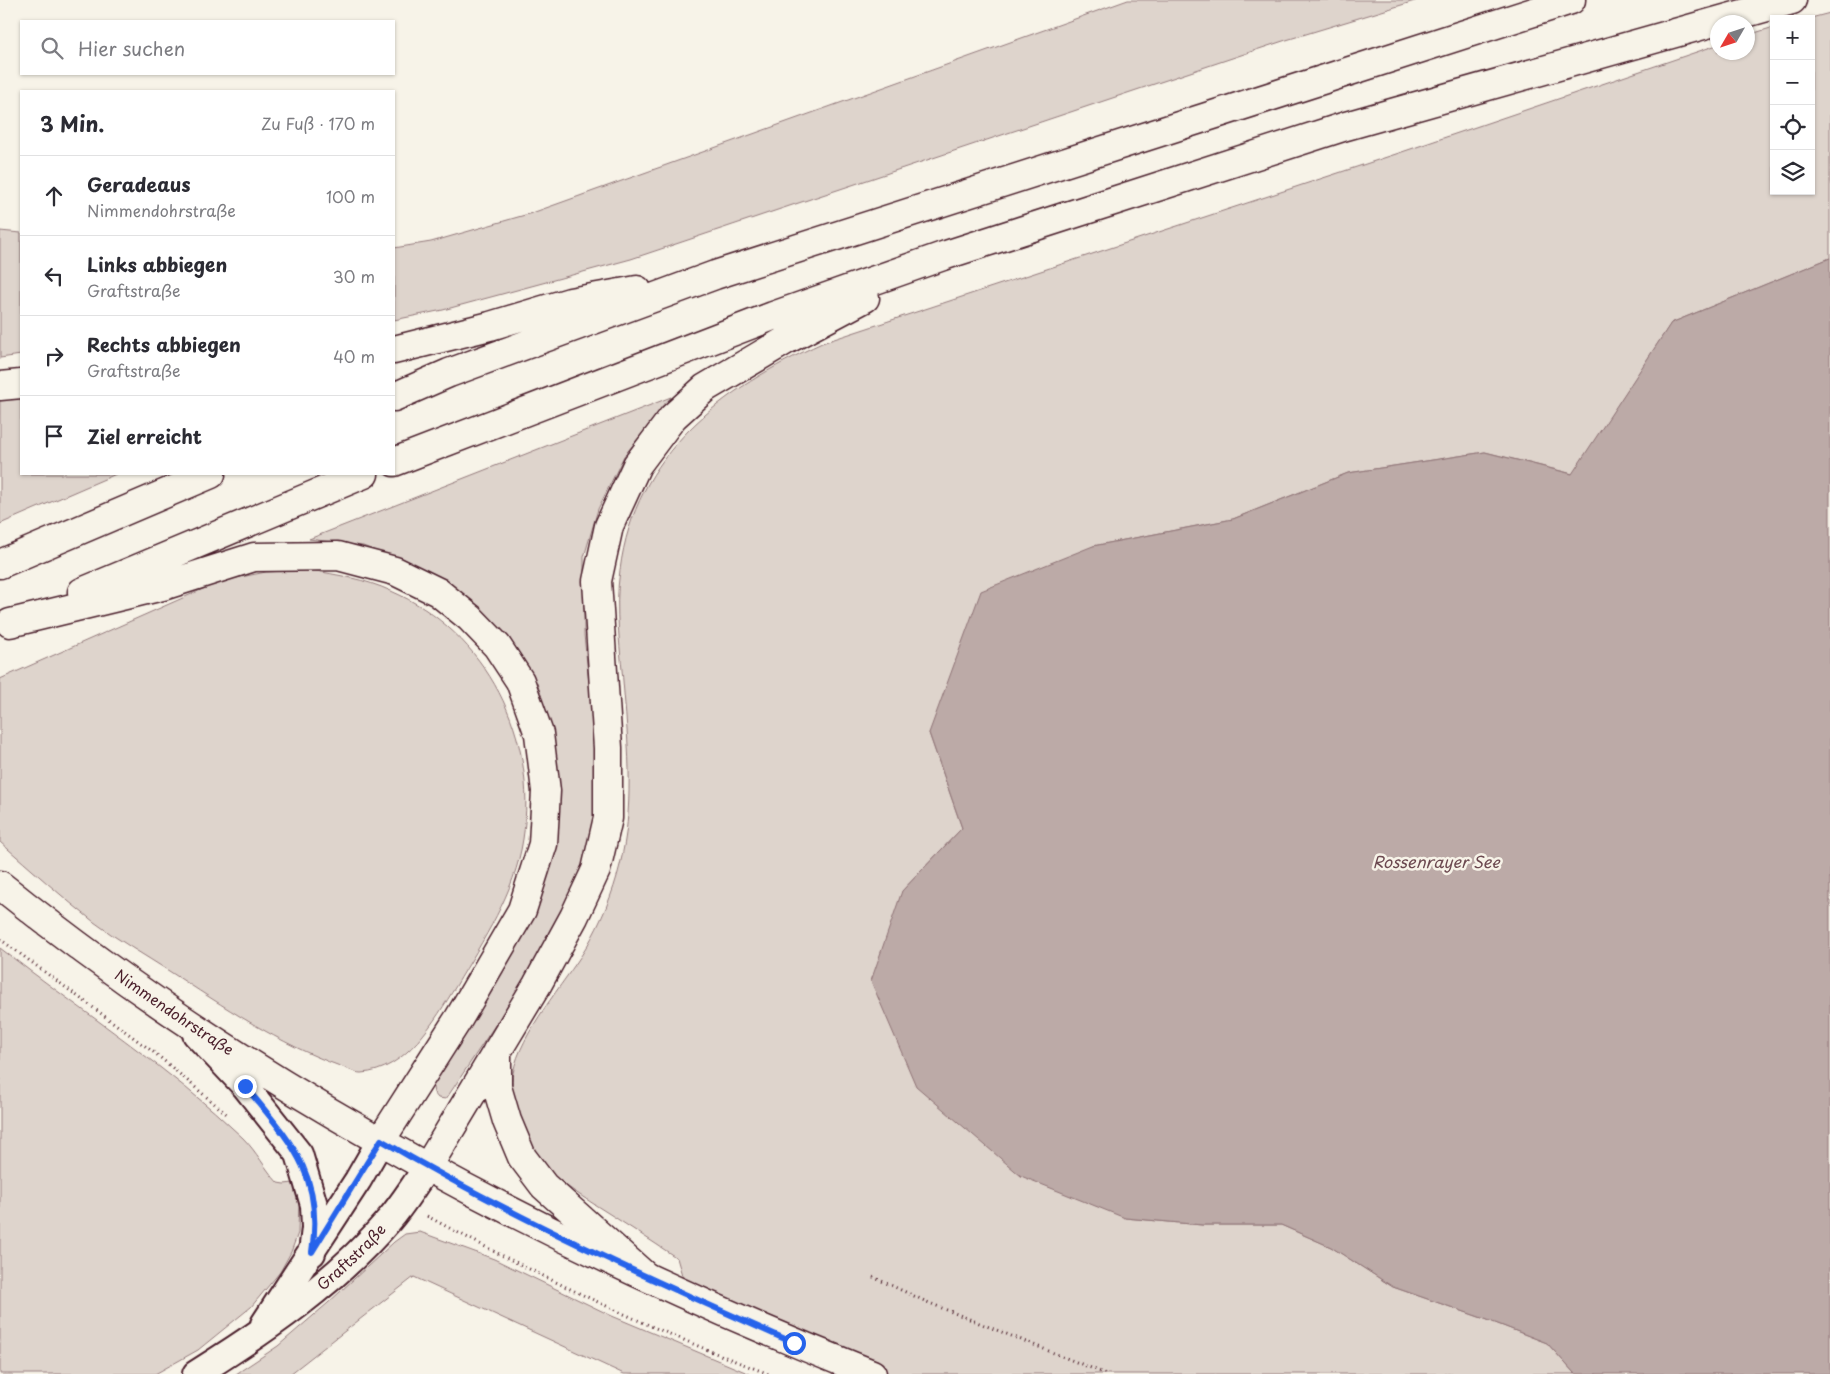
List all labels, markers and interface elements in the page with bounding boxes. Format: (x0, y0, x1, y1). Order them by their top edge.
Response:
north arrow (1710, 15, 1755, 60)
map controls (1770, 15, 1815, 195)
button: + (1770, 15, 1815, 60)
search box (20, 20, 395, 75)
icon: search (38, 34, 66, 62)
text: Hier suchen (78, 34, 185, 62)
button: − (1770, 60, 1815, 105)
button: locate (1770, 105, 1815, 150)
text: 3 Min. (40, 107, 104, 139)
text: Zu Fuß · 170 m (261, 111, 375, 135)
button: layers (1770, 150, 1815, 195)
text: Geradeaus (87, 170, 191, 198)
icon: ahead (40, 182, 68, 210)
text: 100 m (326, 184, 375, 208)
text: Nimmendohrstraße (87, 198, 236, 222)
text: Links abbiegen (87, 250, 227, 278)
icon: left (40, 262, 68, 290)
text: 30 m (333, 264, 375, 288)
text: Graftstraße (87, 278, 181, 302)
text: Rechts abbiegen (87, 330, 241, 358)
icon: right (40, 342, 68, 370)
text: 40 m (333, 344, 375, 368)
text: Graftstraße (87, 358, 181, 382)
icon: arrive (40, 422, 68, 450)
text: Ziel erreicht (87, 422, 202, 450)
water label: Rossenrayer See (1373, 849, 1501, 873)
street label: Nimmendohrstraße (111, 963, 239, 1060)
route end (234, 1075, 257, 1098)
street label: Graftstraße (311, 1218, 391, 1295)
route start (783, 1332, 806, 1355)

